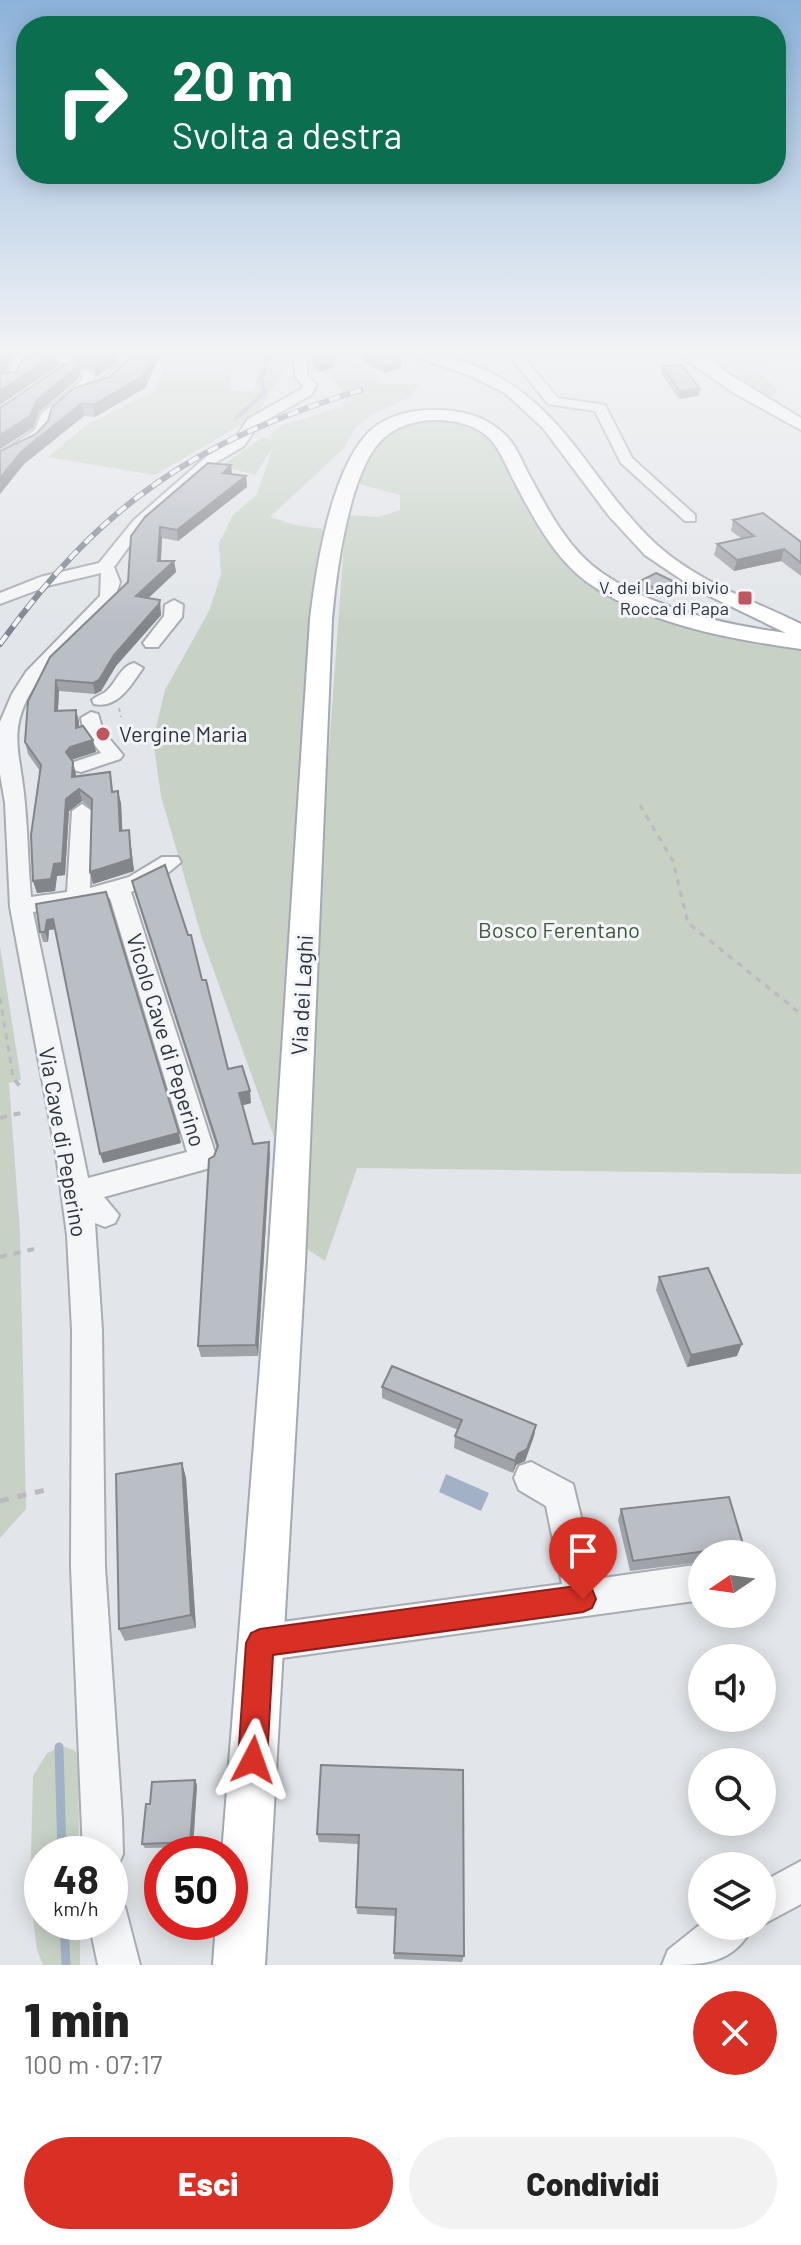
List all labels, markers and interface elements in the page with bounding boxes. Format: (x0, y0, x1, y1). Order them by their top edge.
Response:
text: 20 m (172, 45, 293, 112)
icon: right (40, 48, 144, 152)
text: Svolta a destra (172, 113, 402, 156)
place label: V. dei Laghi bivio Rocca di Papa (599, 576, 729, 619)
marker: V. dei Laghi bivio Rocca di Papa (736, 589, 754, 607)
place label: Vergine Maria (119, 720, 247, 746)
marker: Vergine Maria (94, 725, 112, 743)
park label: Bosco Ferentano (478, 916, 640, 942)
street label: Vicolo Cave di Peperino (122, 930, 212, 1149)
street label: Via dei Laghi (285, 934, 317, 1056)
street label: Via Cave di Peperino (34, 1045, 93, 1239)
pin (549, 1517, 617, 1599)
icon: arrive (561, 1529, 605, 1573)
north arrow (688, 1540, 776, 1628)
map controls (688, 1540, 776, 1940)
button: sound (688, 1644, 776, 1732)
position arrow (211, 1718, 295, 1802)
button: search (688, 1748, 776, 1836)
speed limit sign: 50 (144, 1836, 248, 1940)
button: layers (688, 1852, 776, 1940)
text: 48 (53, 1854, 99, 1902)
text: km/h (53, 1896, 99, 1920)
text: 1 min (24, 1989, 130, 2047)
button: close (693, 1991, 777, 2075)
text: 100 m · 07:17 (24, 2048, 162, 2079)
button: Esci (24, 2137, 393, 2229)
button: Condividi (409, 2137, 777, 2229)

